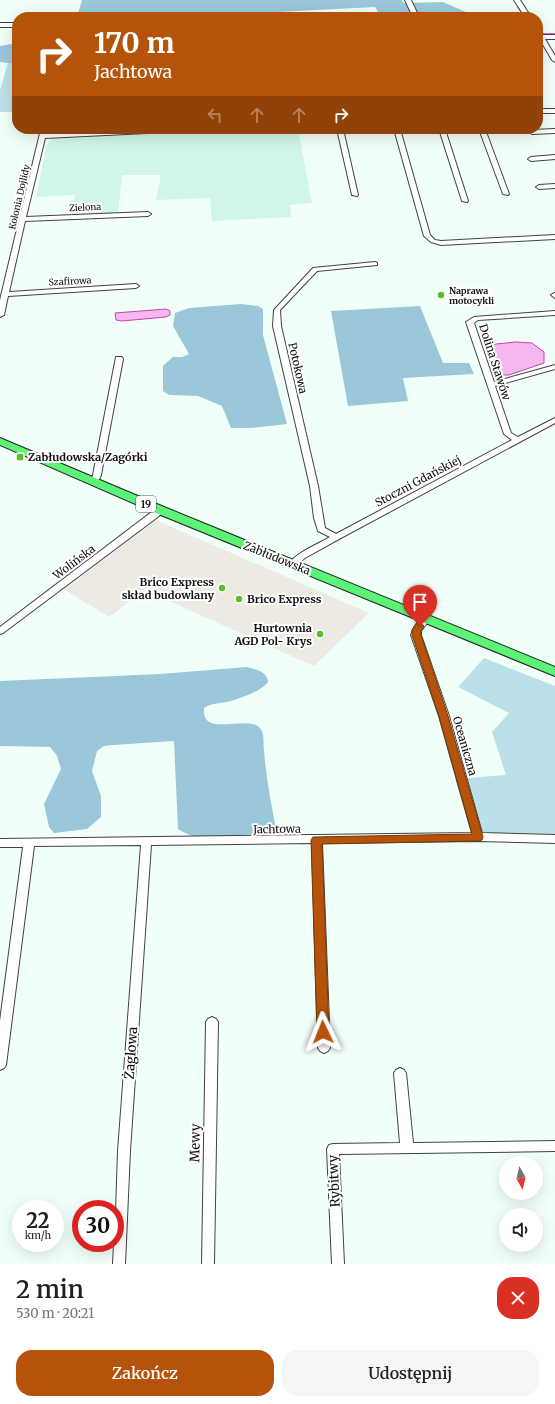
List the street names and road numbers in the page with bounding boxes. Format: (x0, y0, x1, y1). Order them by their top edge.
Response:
street label: Kolonia Dojlidy (6, 163, 32, 231)
street label: Zielona (69, 201, 102, 213)
street label: Szafirowa (48, 274, 92, 288)
street label: Dolina Stawów (476, 322, 514, 402)
street label: Potokowa (285, 341, 311, 395)
street label: Stoczni Gdańskiej (373, 452, 463, 510)
road number: 19 (136, 496, 156, 512)
street label: Zabłudowska (241, 538, 313, 578)
street label: Wolińska (49, 542, 98, 583)
street label: Oceaniczna (450, 715, 480, 777)
street label: Jachtowa (252, 822, 301, 836)
street label: Żaglowa (121, 1026, 141, 1080)
street label: Mewy (186, 1123, 204, 1163)
street label: Rybitwy (324, 1154, 344, 1208)

